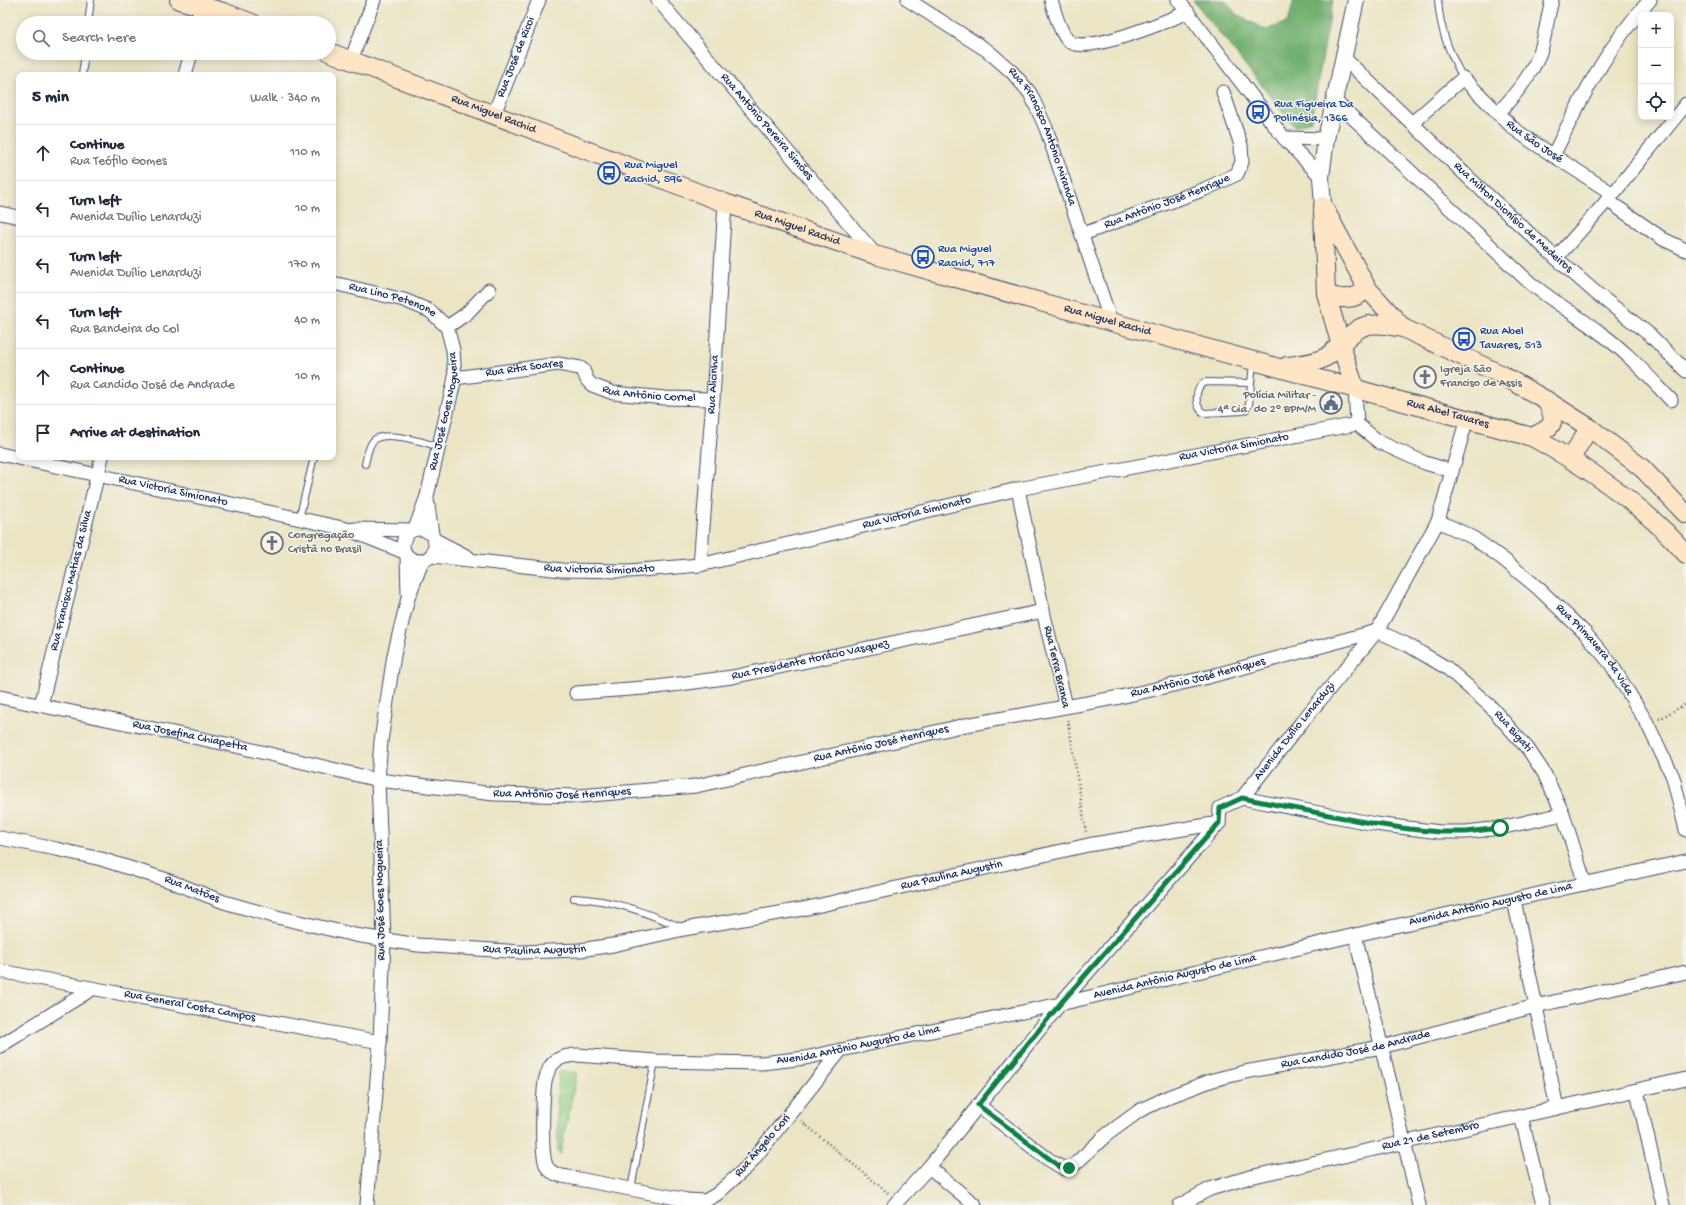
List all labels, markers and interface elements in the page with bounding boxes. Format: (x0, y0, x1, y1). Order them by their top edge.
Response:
map controls (1638, 12, 1674, 120)
button: + (1638, 12, 1674, 48)
street label: Rua José de Ricoi (494, 15, 539, 100)
search box (16, 16, 336, 60)
icon: search (30, 27, 52, 49)
text: Search here (62, 29, 136, 47)
button: − (1638, 48, 1674, 84)
street label: Rua Francisco Antônio Miranda (1005, 65, 1079, 208)
street label: Rua Antônio Pereira Simões (717, 71, 816, 184)
button: locate (1638, 84, 1674, 120)
text: 5 min (32, 88, 69, 108)
text: Walk · 340 m (250, 91, 320, 106)
street label: Rua Miguel Rachid (449, 92, 539, 138)
place label: Rua Figueira Da Polinésia, 1366 (1273, 98, 1354, 126)
bus stop icon: Rua Figueira Da Polinésia, 1366 (1245, 99, 1271, 125)
street label: Rua São José (1503, 118, 1566, 167)
text: Continue (70, 136, 124, 154)
icon: ahead (32, 142, 54, 164)
text: 110 m (290, 145, 320, 160)
text: Rua Teófilo Gomes (70, 154, 167, 169)
place label: Rua Miguel Rachid, 596 (624, 159, 683, 187)
street label: Rua Milton Dionísio de Medeiros (1450, 159, 1576, 277)
bus stop icon: Rua Miguel Rachid, 596 (596, 160, 622, 186)
street label: Rua Antônio José Henrique (1102, 171, 1233, 233)
text: Turn left (70, 192, 121, 210)
icon: left (32, 198, 54, 220)
text: 10 m (295, 201, 320, 216)
street label: Rua Miguel Rachid (752, 207, 843, 250)
text: Avenida Duílio Lenarduzi (70, 210, 202, 225)
place label: Rua Miguel Rachid, 717 (938, 243, 996, 271)
bus stop icon: Rua Miguel Rachid, 717 (910, 244, 936, 270)
text: Turn left (70, 248, 121, 266)
icon: left (32, 254, 54, 276)
text: 170 m (288, 257, 320, 272)
text: Avenida Duílio Lenarduzi (70, 266, 202, 281)
street label: Rua Lino Petenone (347, 280, 440, 321)
street label: Rua Miguel Rachid (1062, 302, 1153, 340)
text: Turn left (70, 304, 121, 322)
icon: left (32, 310, 54, 332)
text: 40 m (294, 313, 320, 328)
text: Rua Bandeira do Col (70, 322, 179, 337)
place label: Rua Abel Tavares, 513 (1479, 325, 1542, 353)
bus stop icon: Rua Abel Tavares, 513 (1451, 326, 1477, 352)
street label: Rua José Goes Nogueira (426, 351, 462, 472)
street label: Rua Alicinha (705, 354, 723, 415)
street label: Rua Rita Soares (485, 357, 565, 381)
text: Continue (70, 360, 124, 378)
place label: Igreja São Franciso de Assis (1439, 363, 1523, 391)
church icon: Igreja São Franciso de Assis (1412, 364, 1438, 390)
icon: ahead (32, 366, 54, 388)
text: 10 m (295, 369, 320, 384)
text: Rua Candido José de Andrade (70, 378, 235, 393)
street label: Rua Antônio Cornel (600, 382, 696, 406)
place label: Polícia Militar - 4ª Cia. do 2º BPM/M (1218, 389, 1317, 417)
public building icon: Polícia Militar - 4ª Cia. do 2º BPM/M (1318, 390, 1344, 416)
street label: Rua Abel Tavares (1405, 396, 1491, 432)
icon: arrive (32, 422, 54, 444)
text: Arrive at destination (70, 424, 200, 442)
street label: Rua Victoria Simionato (1178, 430, 1290, 465)
street label: Rua Victoria Simionato (117, 473, 229, 510)
street label: Rua Victoria Simionato (861, 493, 973, 533)
street label: Rua Francisco Matias da Silva (48, 509, 96, 652)
place label: Congregação Cristã no Brasil (288, 529, 362, 557)
church icon: Congregação Cristã no Brasil (259, 530, 285, 556)
street label: Rua Victoria Simionato (543, 561, 655, 578)
street label: Rua Primavera da Vida (1552, 601, 1636, 699)
street label: Rua Terra Branca (1040, 625, 1072, 710)
street label: Rua Presidente Horácio Vasquez (730, 637, 891, 684)
street label: Rua Antônio José Henriques (1130, 655, 1267, 701)
street label: Avenida Duílio Lenarduzi (1252, 679, 1339, 783)
street label: Rua Bigati (1491, 708, 1535, 755)
street label: Rua Josefina Chiapetta (131, 718, 249, 756)
street label: Rua Antônio José Henriques (812, 722, 950, 766)
street label: Rua Antônio José Henriques (493, 785, 632, 803)
route start (1491, 819, 1509, 837)
street label: Rua José Goes Nogueira (373, 839, 389, 961)
street label: Rua Paulina Augustin (900, 857, 1004, 894)
street label: Rua Matões (162, 873, 222, 907)
street label: Avenida Antônio Augusto de Lima (1408, 880, 1574, 930)
street label: Rua Paulina Augustin (482, 942, 587, 959)
street label: Avenida Antônio Augusto de Lima (1092, 951, 1258, 1003)
street label: Rua General Costa Campos (123, 987, 257, 1026)
street label: Avenida Antônio Augusto de Lima (776, 1022, 942, 1068)
street label: Rua Candido José de Andrade (1280, 1027, 1433, 1072)
street label: Rua Ângelo Cori (732, 1111, 794, 1180)
street label: Rua 21 de Setembro (1381, 1119, 1481, 1154)
route end (1060, 1159, 1078, 1177)

